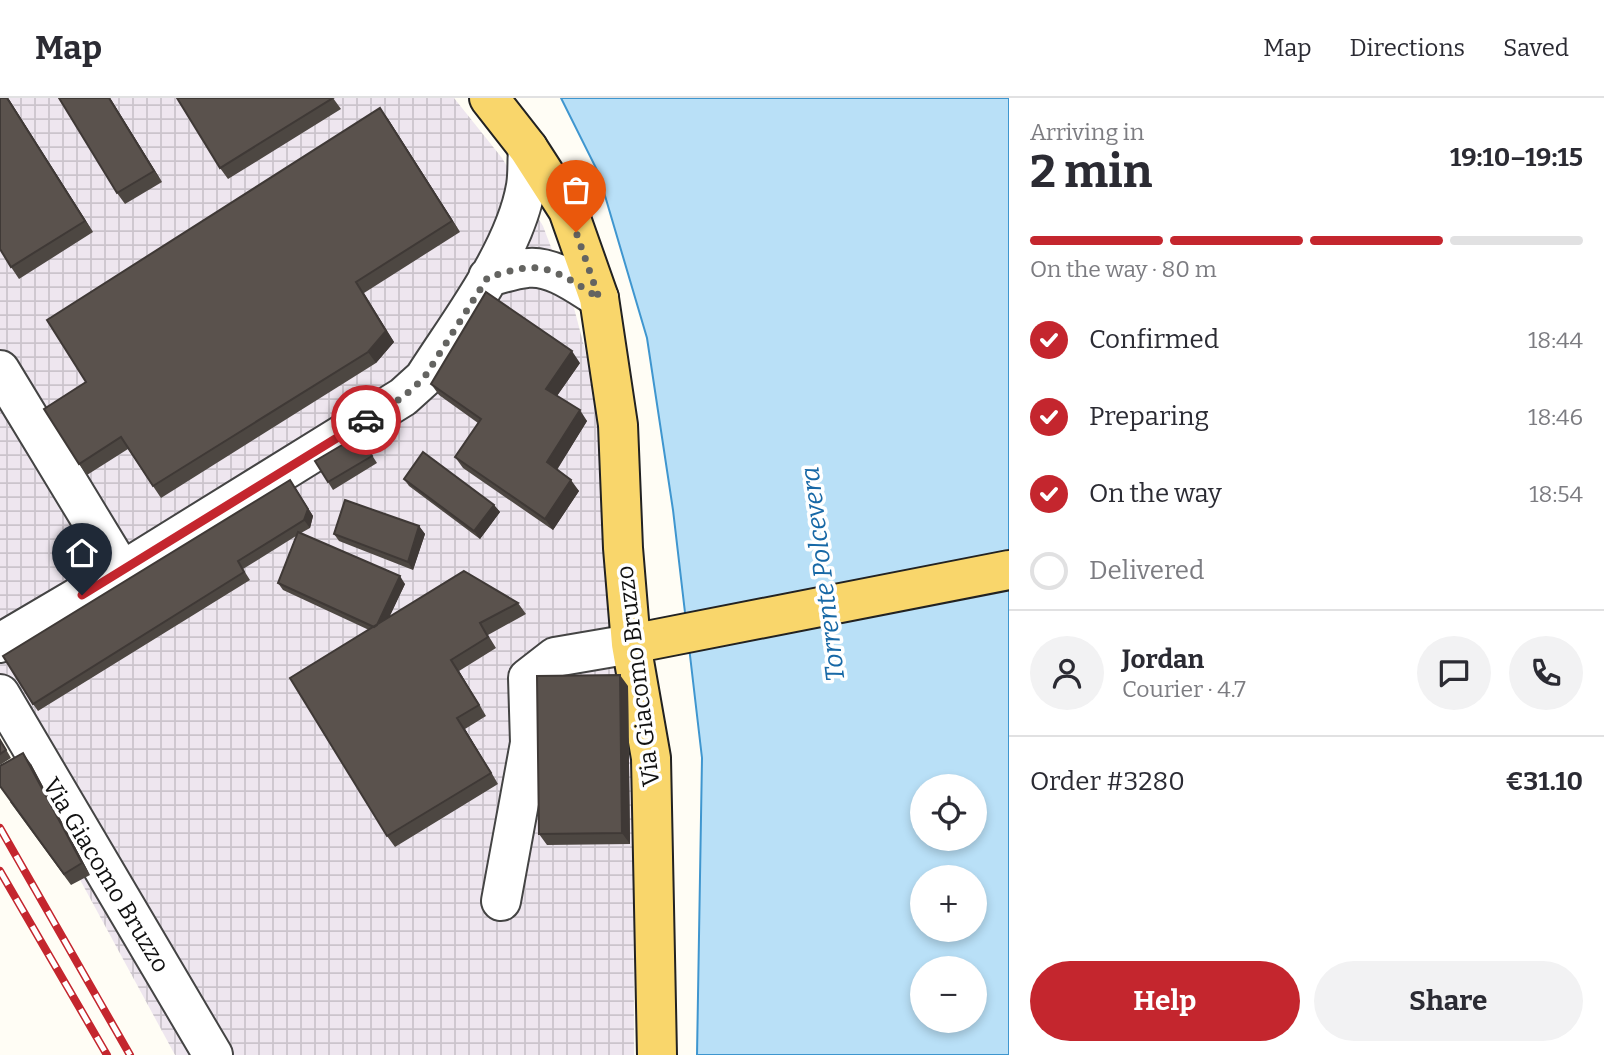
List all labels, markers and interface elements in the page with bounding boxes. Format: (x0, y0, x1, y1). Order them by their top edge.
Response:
text: Map (35, 28, 102, 68)
text: Map (1263, 34, 1312, 62)
text: Directions (1350, 34, 1465, 62)
text: Saved (1503, 34, 1569, 62)
text: Arriving in (1030, 118, 1144, 146)
text: 19:10–19:15 (1450, 142, 1583, 173)
text: 2 min (1030, 144, 1152, 199)
pin (546, 160, 606, 232)
icon: bag (557, 171, 595, 209)
text: On the way · 80 m (1030, 255, 1217, 283)
icon: check (1030, 321, 1068, 359)
text: Confirmed (1089, 324, 1219, 355)
text: 18:44 (1528, 326, 1583, 354)
courier (331, 385, 401, 455)
icon: check (1030, 398, 1068, 436)
icon: car (347, 401, 385, 439)
text: Preparing (1089, 401, 1209, 432)
text: 18:46 (1528, 403, 1583, 431)
water label: Torrente Polcevera (794, 465, 852, 683)
icon: check (1030, 475, 1068, 513)
text: On the way (1089, 478, 1222, 509)
text: 18:54 (1529, 480, 1583, 508)
pin (52, 523, 112, 595)
icon: home (63, 534, 101, 572)
text: Delivered (1089, 555, 1204, 586)
street label: Via Giacomo Bruzzo (611, 564, 665, 788)
button: person (1030, 636, 1104, 710)
button: chat (1417, 636, 1491, 710)
button: phone (1509, 636, 1583, 710)
text: Jordan (1122, 644, 1204, 675)
text: Courier · 4.7 (1122, 675, 1246, 703)
text: Order #3280 (1030, 766, 1185, 797)
text: €31.10 (1505, 766, 1583, 797)
street label: Via Giacomo Bruzzo (37, 773, 175, 977)
map controls (910, 774, 987, 1033)
button: locate (910, 774, 987, 851)
button: + (910, 865, 987, 942)
button: − (910, 956, 987, 1033)
button: Help (1030, 961, 1300, 1041)
button: Share (1314, 961, 1583, 1041)

